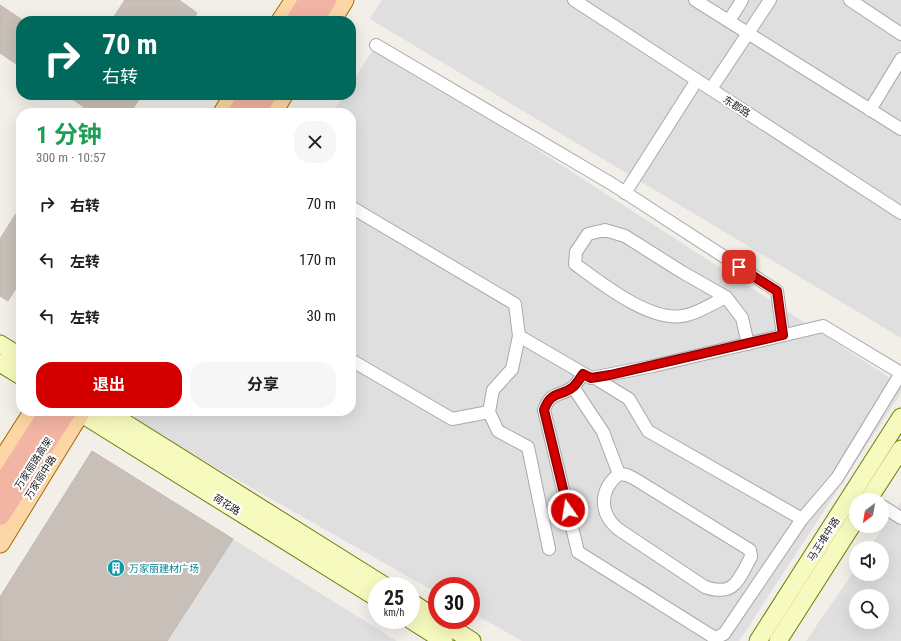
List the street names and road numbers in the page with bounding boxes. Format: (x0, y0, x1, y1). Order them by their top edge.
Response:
street label: 东郡路 (721, 94, 752, 119)
street label: 万家丽路高架 (12, 435, 54, 491)
street label: 万家丽中路 (23, 453, 58, 501)
street label: 荷花路 (211, 492, 242, 517)
street label: 马王堆中路 (805, 515, 842, 563)

